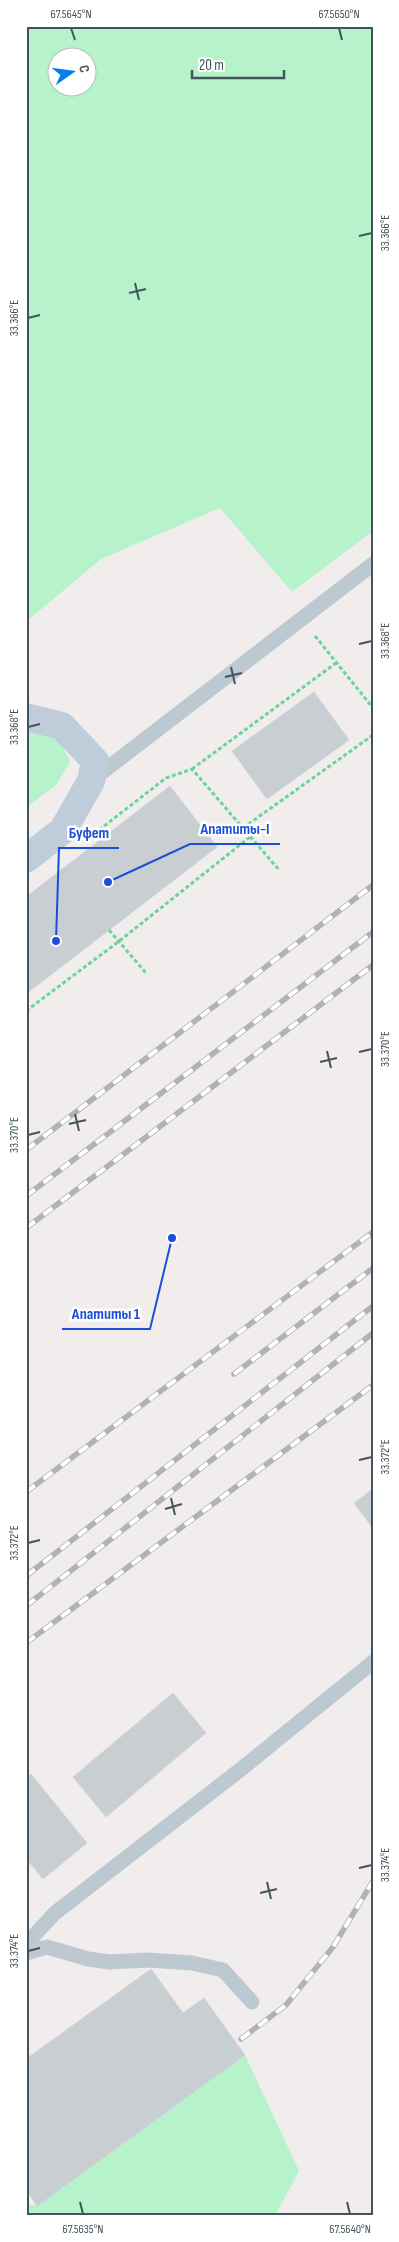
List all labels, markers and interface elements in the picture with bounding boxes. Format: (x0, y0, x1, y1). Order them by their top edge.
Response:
text: 67.5645°N (50, 7, 92, 22)
text: 67.5650°N (318, 7, 360, 22)
north arrow (48, 48, 98, 98)
scale bar (192, 48, 284, 80)
text: 20 m (199, 56, 224, 75)
text: С (75, 63, 93, 75)
text: 33.366°E (378, 215, 393, 251)
text: 33.366°E (7, 300, 22, 336)
text: 33.368°E (378, 623, 393, 659)
text: 33.368°E (7, 709, 22, 745)
callout: Апатиты-I (190, 813, 280, 844)
callout: Буфет (59, 817, 119, 848)
text: Апатиты-I (199, 820, 270, 839)
text: Буфет (69, 824, 109, 843)
text: 33.370°E (378, 1031, 393, 1067)
text: 33.370°E (7, 1117, 22, 1153)
callout: Апатиты 1 (62, 1298, 150, 1329)
text: Апатиты 1 (71, 1305, 141, 1324)
text: 33.372°E (378, 1439, 393, 1475)
text: 33.372°E (7, 1525, 22, 1561)
text: 33.374°E (378, 1848, 393, 1882)
text: 33.374°E (7, 1934, 22, 1968)
text: 67.5635°N (63, 2222, 103, 2237)
text: 67.5640°N (329, 2222, 371, 2237)

